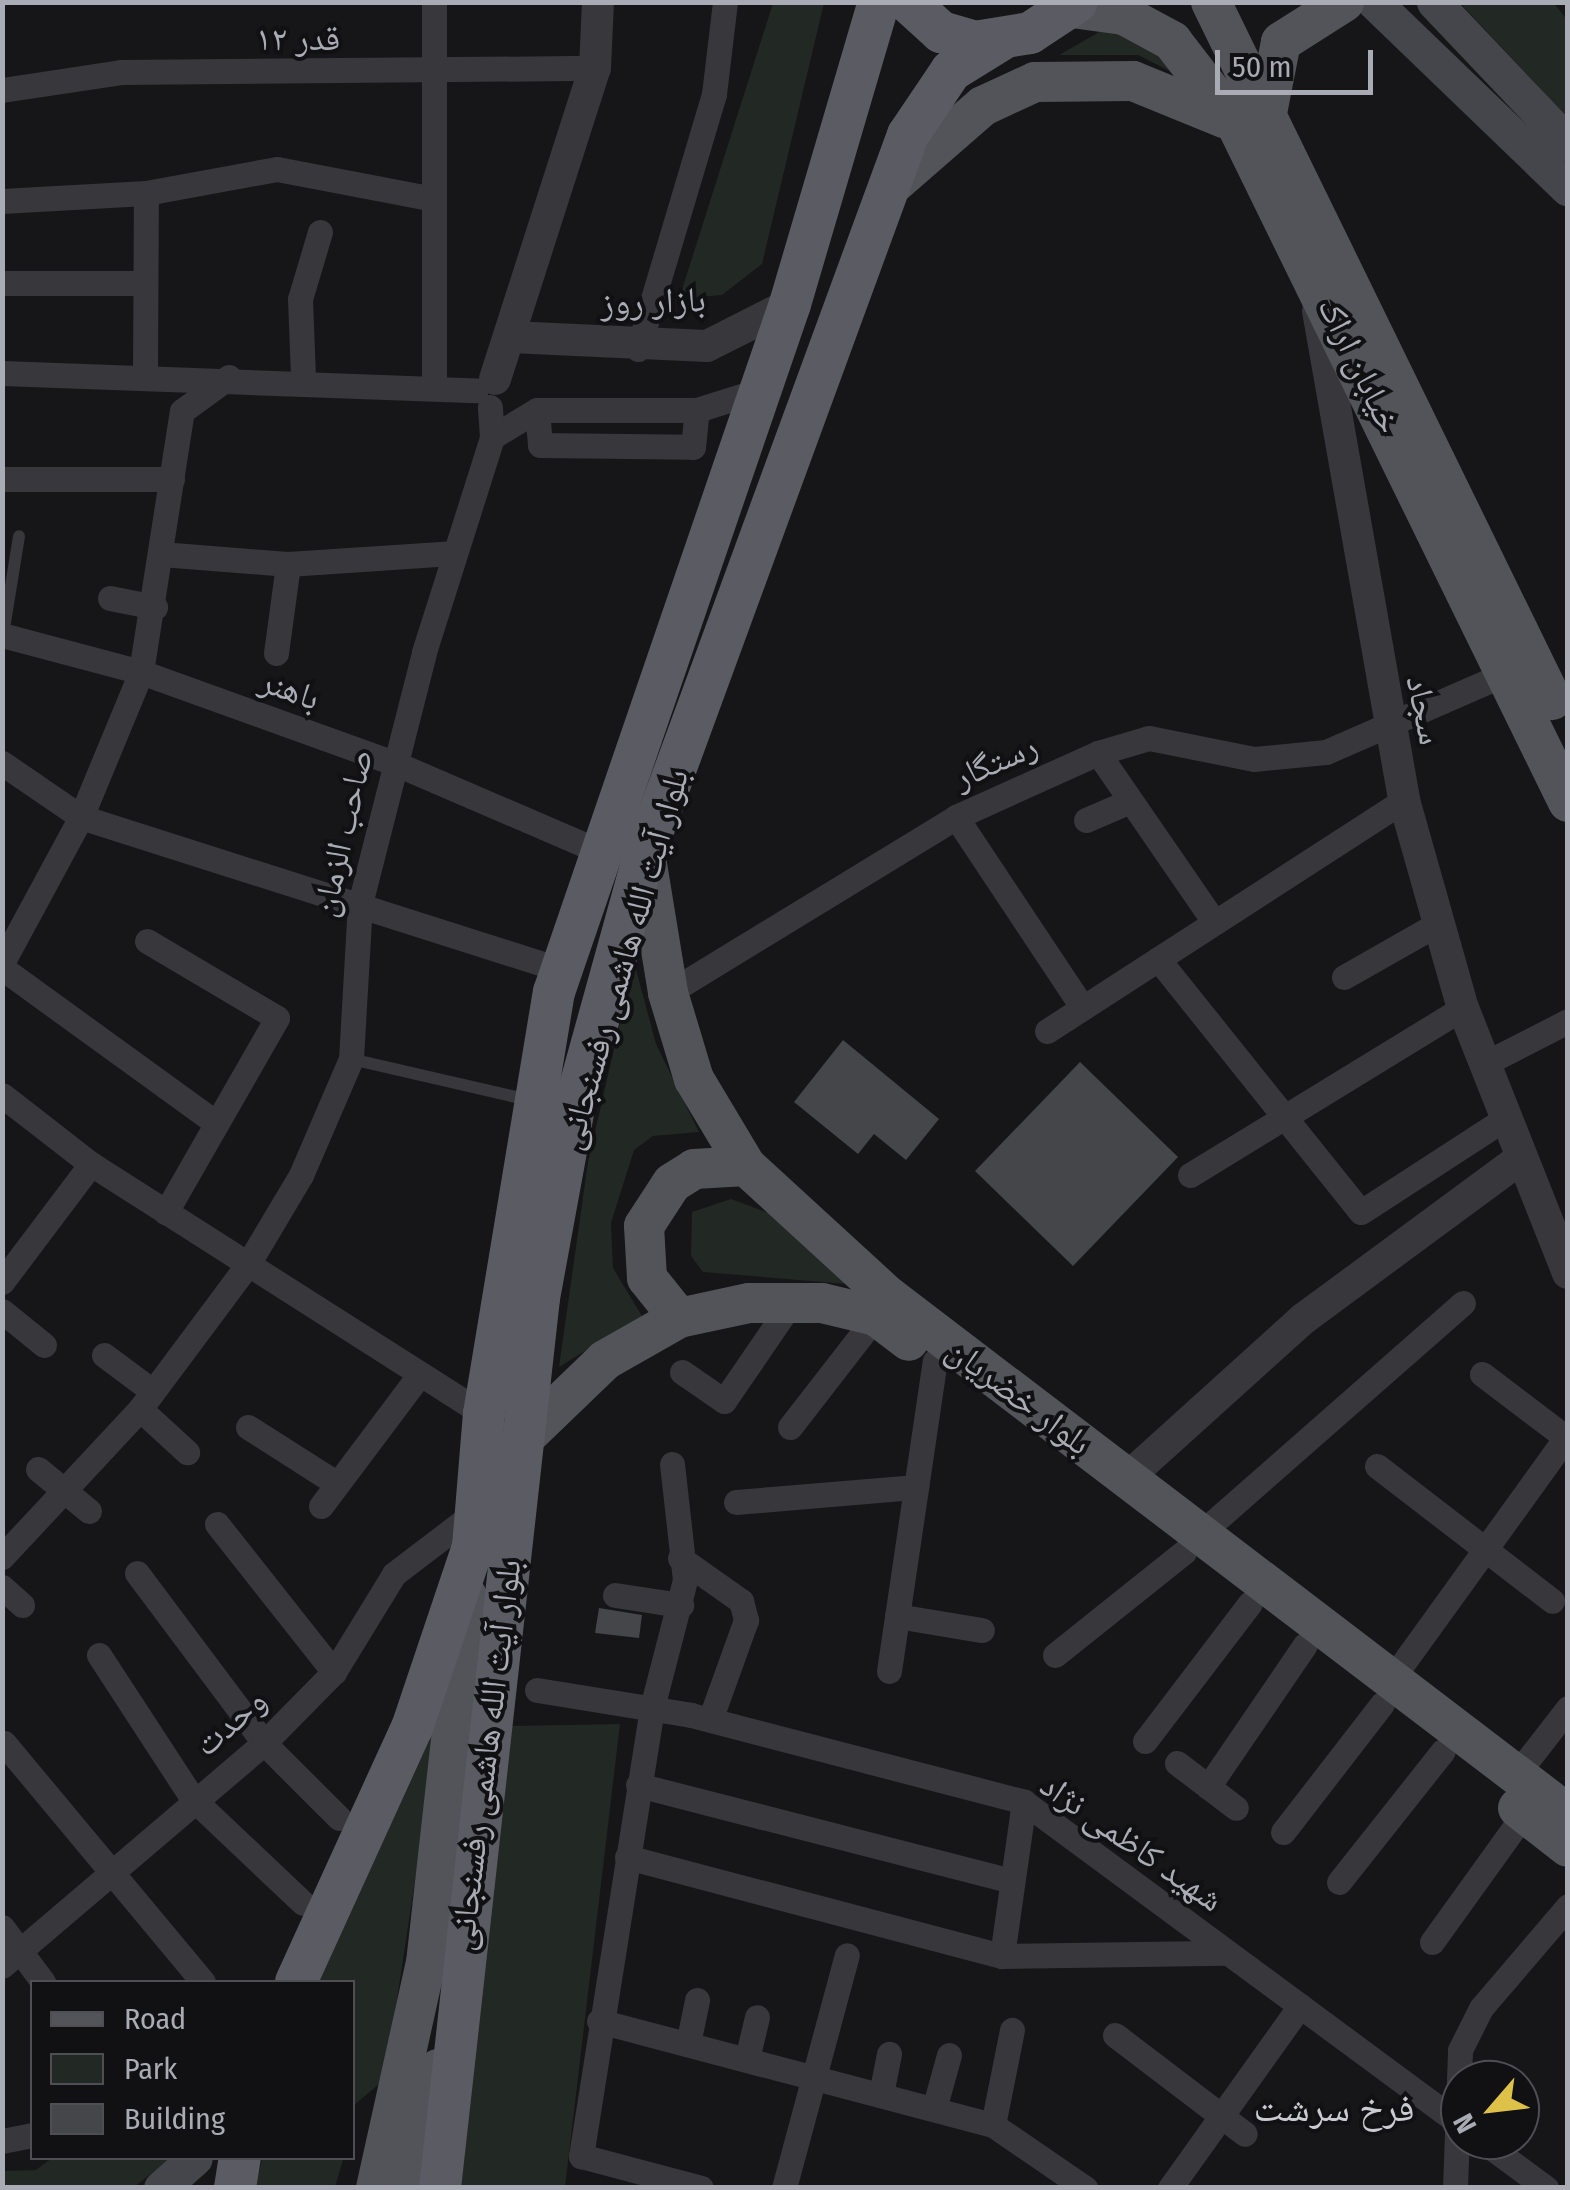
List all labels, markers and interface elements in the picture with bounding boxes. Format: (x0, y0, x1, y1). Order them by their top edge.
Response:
street label: قدر ۱۲ (256, 17, 340, 59)
scale bar (1220, 30, 1378, 92)
text: 50 m (1232, 49, 1292, 85)
street label: بازار روز (600, 278, 706, 324)
street label: خیابان اراک (1309, 290, 1411, 440)
street label: باهنر (254, 659, 326, 719)
street label: سجاد (1397, 672, 1453, 748)
street label: رستگار (946, 724, 1044, 798)
street label: صاحب الزمان (302, 745, 382, 921)
street label: بلوار آیت الله هاشمی رفسنجانی (549, 764, 697, 1154)
street label: بلوار خضریان (939, 1328, 1099, 1464)
street label: بلوار آیت الله هاشمی رفسنجانی (440, 1557, 530, 1953)
street label: وحدت (185, 1679, 275, 1765)
street label: شهید کاظمی نژاد (1032, 1764, 1232, 1920)
legend (30, 1980, 355, 2160)
text: Road (124, 2001, 186, 2037)
text: Park (124, 2051, 177, 2087)
north arrow (1440, 2060, 1540, 2160)
district label: فرخ سرشت (1254, 2086, 1414, 2132)
text: Building (124, 2101, 225, 2137)
text: N (1446, 2108, 1483, 2139)

